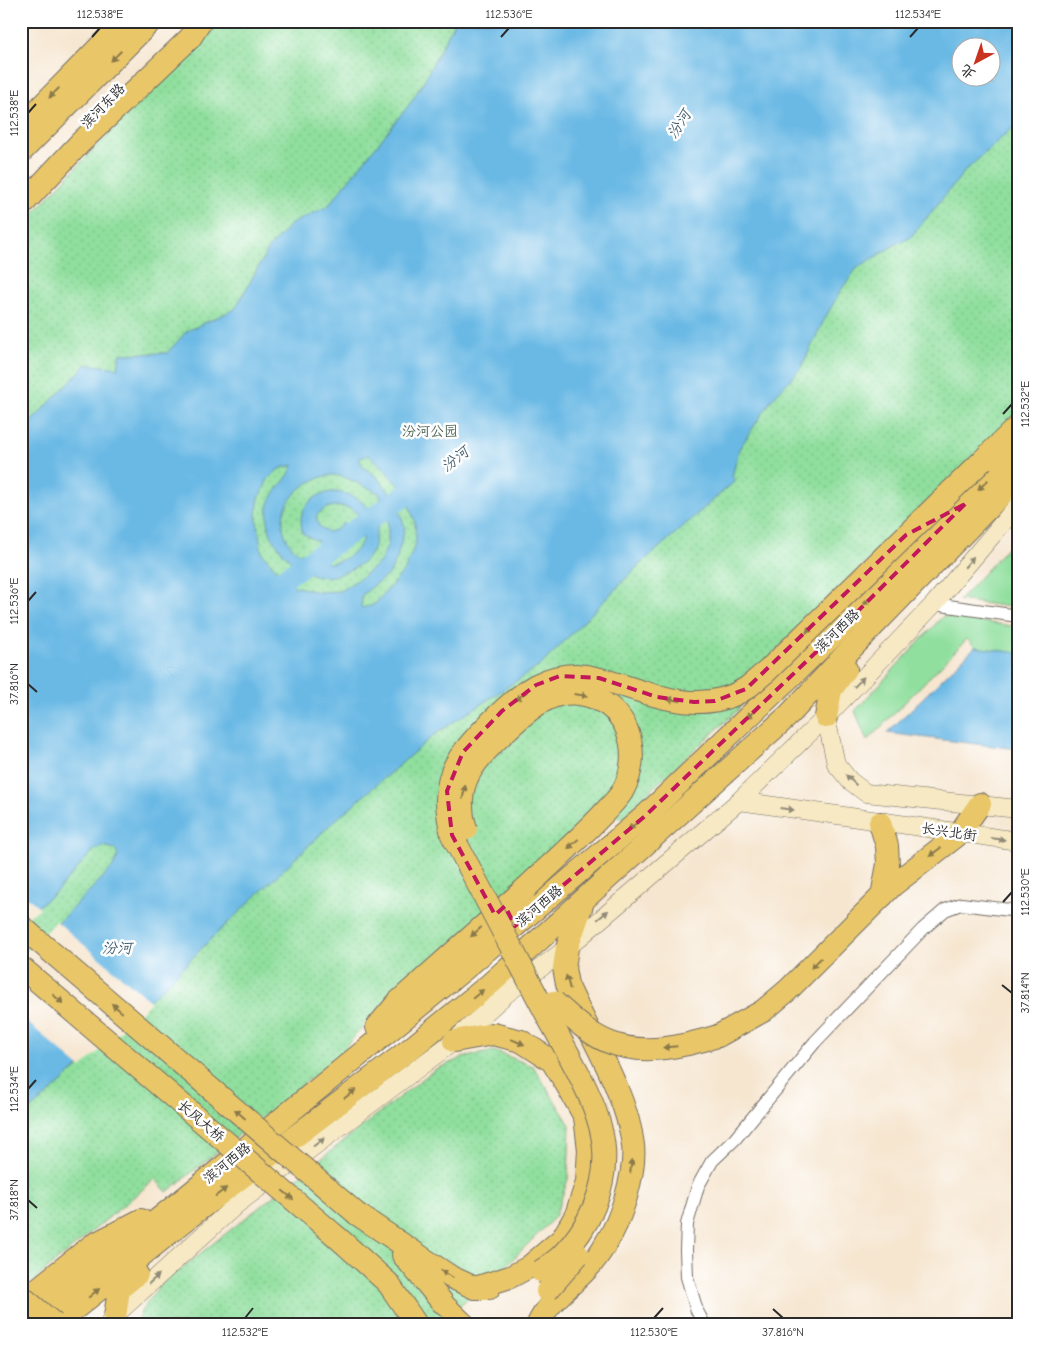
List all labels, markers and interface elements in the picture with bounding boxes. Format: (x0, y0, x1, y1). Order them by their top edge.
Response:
text: 112.538°E (77, 7, 123, 21)
text: 112.536°E (486, 7, 532, 21)
text: 112.534°E (895, 7, 941, 21)
north arrow (952, 38, 1002, 88)
one-way arrow (111, 50, 123, 62)
text: 北 (957, 61, 979, 83)
street label: 滨河东路 (77, 80, 129, 132)
one-way arrow (48, 87, 60, 99)
text: 112.538°E (7, 90, 21, 136)
water label: 汾河 (663, 104, 696, 141)
text: 112.532°E (1018, 381, 1032, 427)
park label: 汾河公园 (402, 423, 458, 440)
water label: 汾河 (438, 441, 475, 475)
one-way arrow (977, 479, 989, 491)
one-way arrow (963, 556, 974, 569)
text: 112.536°E (7, 578, 21, 624)
one-way arrow (863, 594, 875, 606)
street label: 滨河西路 (811, 605, 863, 657)
one-way arrow (805, 622, 817, 634)
text: 37.816°N (7, 663, 21, 705)
one-way arrow (853, 676, 865, 688)
one-way arrow (514, 691, 527, 701)
one-way arrow (573, 691, 589, 699)
one-way arrow (666, 695, 682, 703)
one-way arrow (746, 707, 758, 719)
one-way arrow (846, 774, 858, 786)
one-way arrow (460, 783, 468, 799)
one-way arrow (779, 805, 795, 813)
one-way arrow (629, 819, 641, 831)
street label: 长兴北街 (920, 820, 978, 844)
one-way arrow (990, 835, 1006, 843)
one-way arrow (567, 838, 579, 850)
one-way arrow (929, 847, 942, 858)
text: 112.530°E (1018, 868, 1032, 916)
street label: 滨河西路 (512, 881, 566, 931)
one-way arrow (596, 910, 609, 921)
one-way arrow (471, 926, 483, 938)
water label: 汾河 (102, 939, 135, 957)
one-way arrow (811, 956, 823, 968)
text: 37.814°N (1018, 972, 1032, 1014)
one-way arrow (563, 974, 571, 989)
one-way arrow (472, 988, 485, 999)
one-way arrow (52, 993, 64, 1005)
one-way arrow (111, 1002, 124, 1013)
one-way arrow (511, 1038, 525, 1046)
one-way arrow (662, 1043, 678, 1051)
text: 112.534°E (7, 1066, 21, 1112)
one-way arrow (343, 1089, 357, 1099)
street label: 长风大桥 (174, 1096, 228, 1146)
one-way arrow (234, 1108, 247, 1119)
one-way arrow (312, 1136, 325, 1147)
street label: 滨河西路 (200, 1139, 254, 1187)
one-way arrow (628, 1157, 636, 1173)
text: 37.818°N (7, 1179, 21, 1221)
one-way arrow (214, 1187, 227, 1198)
one-way arrow (282, 1190, 295, 1201)
one-way arrow (440, 1270, 453, 1279)
one-way arrow (147, 1273, 159, 1285)
one-way arrow (87, 1288, 100, 1299)
text: 112.532°E (222, 1325, 268, 1339)
text: 112.530°E (630, 1325, 678, 1339)
text: 37.816°N (762, 1325, 804, 1339)

